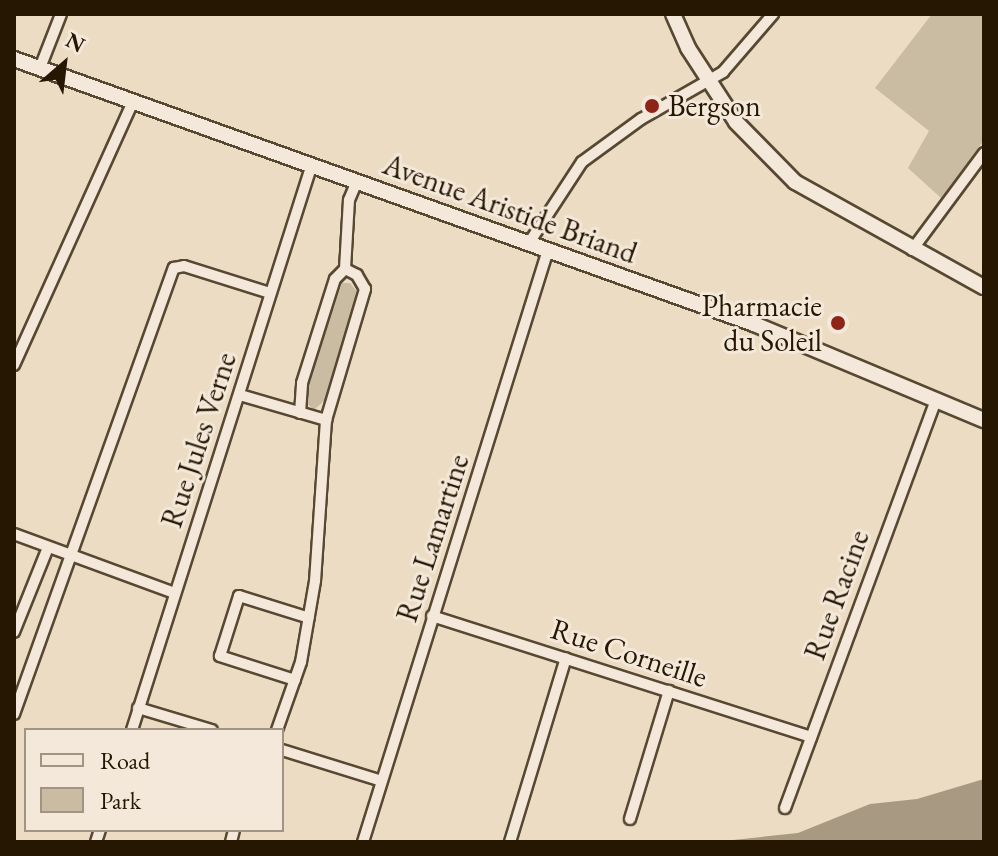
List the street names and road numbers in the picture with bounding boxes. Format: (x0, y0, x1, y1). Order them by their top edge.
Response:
street label: Avenue Aristide Briand (378, 146, 642, 272)
street label: Rue Jules Verne (154, 348, 244, 532)
street label: Rue Lamartine (389, 450, 477, 626)
street label: Rue Racine (797, 525, 877, 665)
street label: Rue Corneille (546, 611, 712, 695)

